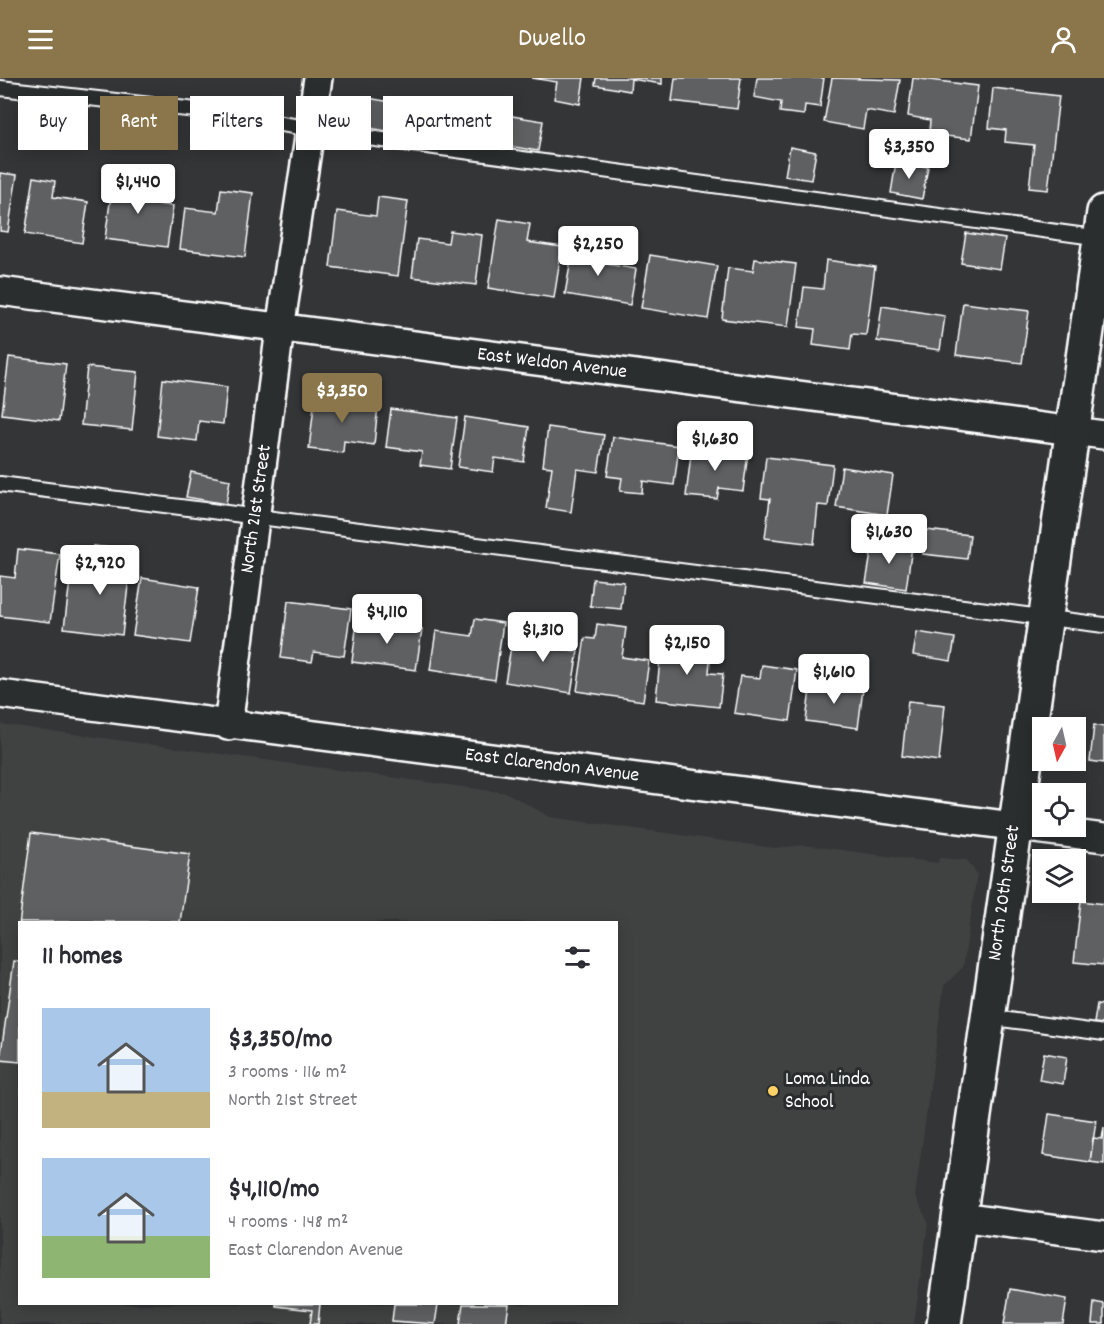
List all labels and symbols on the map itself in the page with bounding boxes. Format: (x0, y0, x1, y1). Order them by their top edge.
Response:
pin: $3,350 (860, 129, 958, 180)
pin: $1,440 (89, 164, 187, 215)
pin: $2,250 (549, 226, 647, 277)
street label: East Weldon Avenue (476, 341, 629, 387)
pin: $3,350 (293, 373, 391, 424)
pin: $1,630 (666, 421, 764, 472)
street label: North 21st Street (234, 443, 280, 575)
pin: $1,630 (840, 514, 938, 565)
pin: $2,920 (51, 545, 149, 596)
pin: $4,110 (338, 594, 436, 645)
pin: $1,310 (494, 612, 592, 663)
pin: $2,150 (638, 625, 736, 676)
pin: $1,610 (785, 654, 883, 705)
north arrow (1032, 717, 1086, 771)
street label: East Clarendon Avenue (463, 741, 641, 791)
street label: North 20th Street (982, 823, 1028, 963)
place label: Loma Linda School (785, 1066, 870, 1117)
marker: Loma Linda School (766, 1084, 780, 1098)

